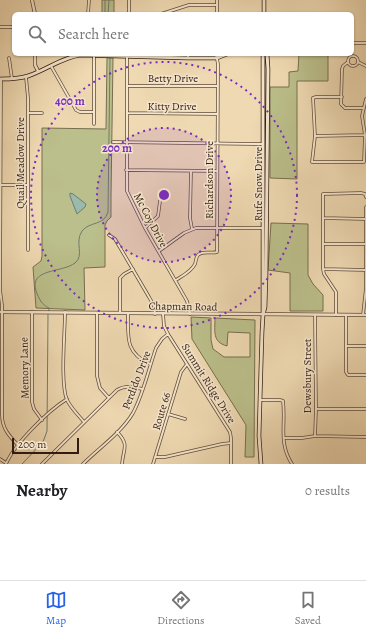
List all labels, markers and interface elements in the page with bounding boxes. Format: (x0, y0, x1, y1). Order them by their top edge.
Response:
search box (12, 12, 354, 56)
icon: search (26, 23, 48, 45)
text: Search here (58, 24, 129, 44)
street label: Betty Drive (148, 71, 198, 86)
text: 400 m (55, 93, 85, 109)
street label: Kitty Drive (147, 99, 197, 114)
street label: Quail Meadow Drive (13, 117, 28, 209)
text: 200 m (102, 140, 132, 156)
street label: Richardson Drive (202, 141, 217, 219)
street label: Rufe Snow Drive (251, 147, 266, 221)
centre of rings (157, 188, 171, 202)
street label: Mc Coy Drive (130, 190, 171, 250)
street label: Chapman Road (148, 298, 218, 315)
street label: Memory Lane (16, 337, 33, 399)
street label: Dewsbury Street (300, 338, 315, 413)
street label: Summit Ridge Drive (178, 340, 239, 426)
street label: Perdido Drive (118, 349, 155, 412)
street label: Route 66 (149, 390, 174, 432)
scale bar (12, 436, 79, 455)
text: 200 m (18, 437, 46, 452)
text: Nearby (16, 479, 67, 502)
text: 0 results (305, 482, 350, 499)
tab: Map (45, 589, 67, 628)
tab: Directions (157, 589, 205, 628)
tab: Saved (295, 589, 321, 628)

